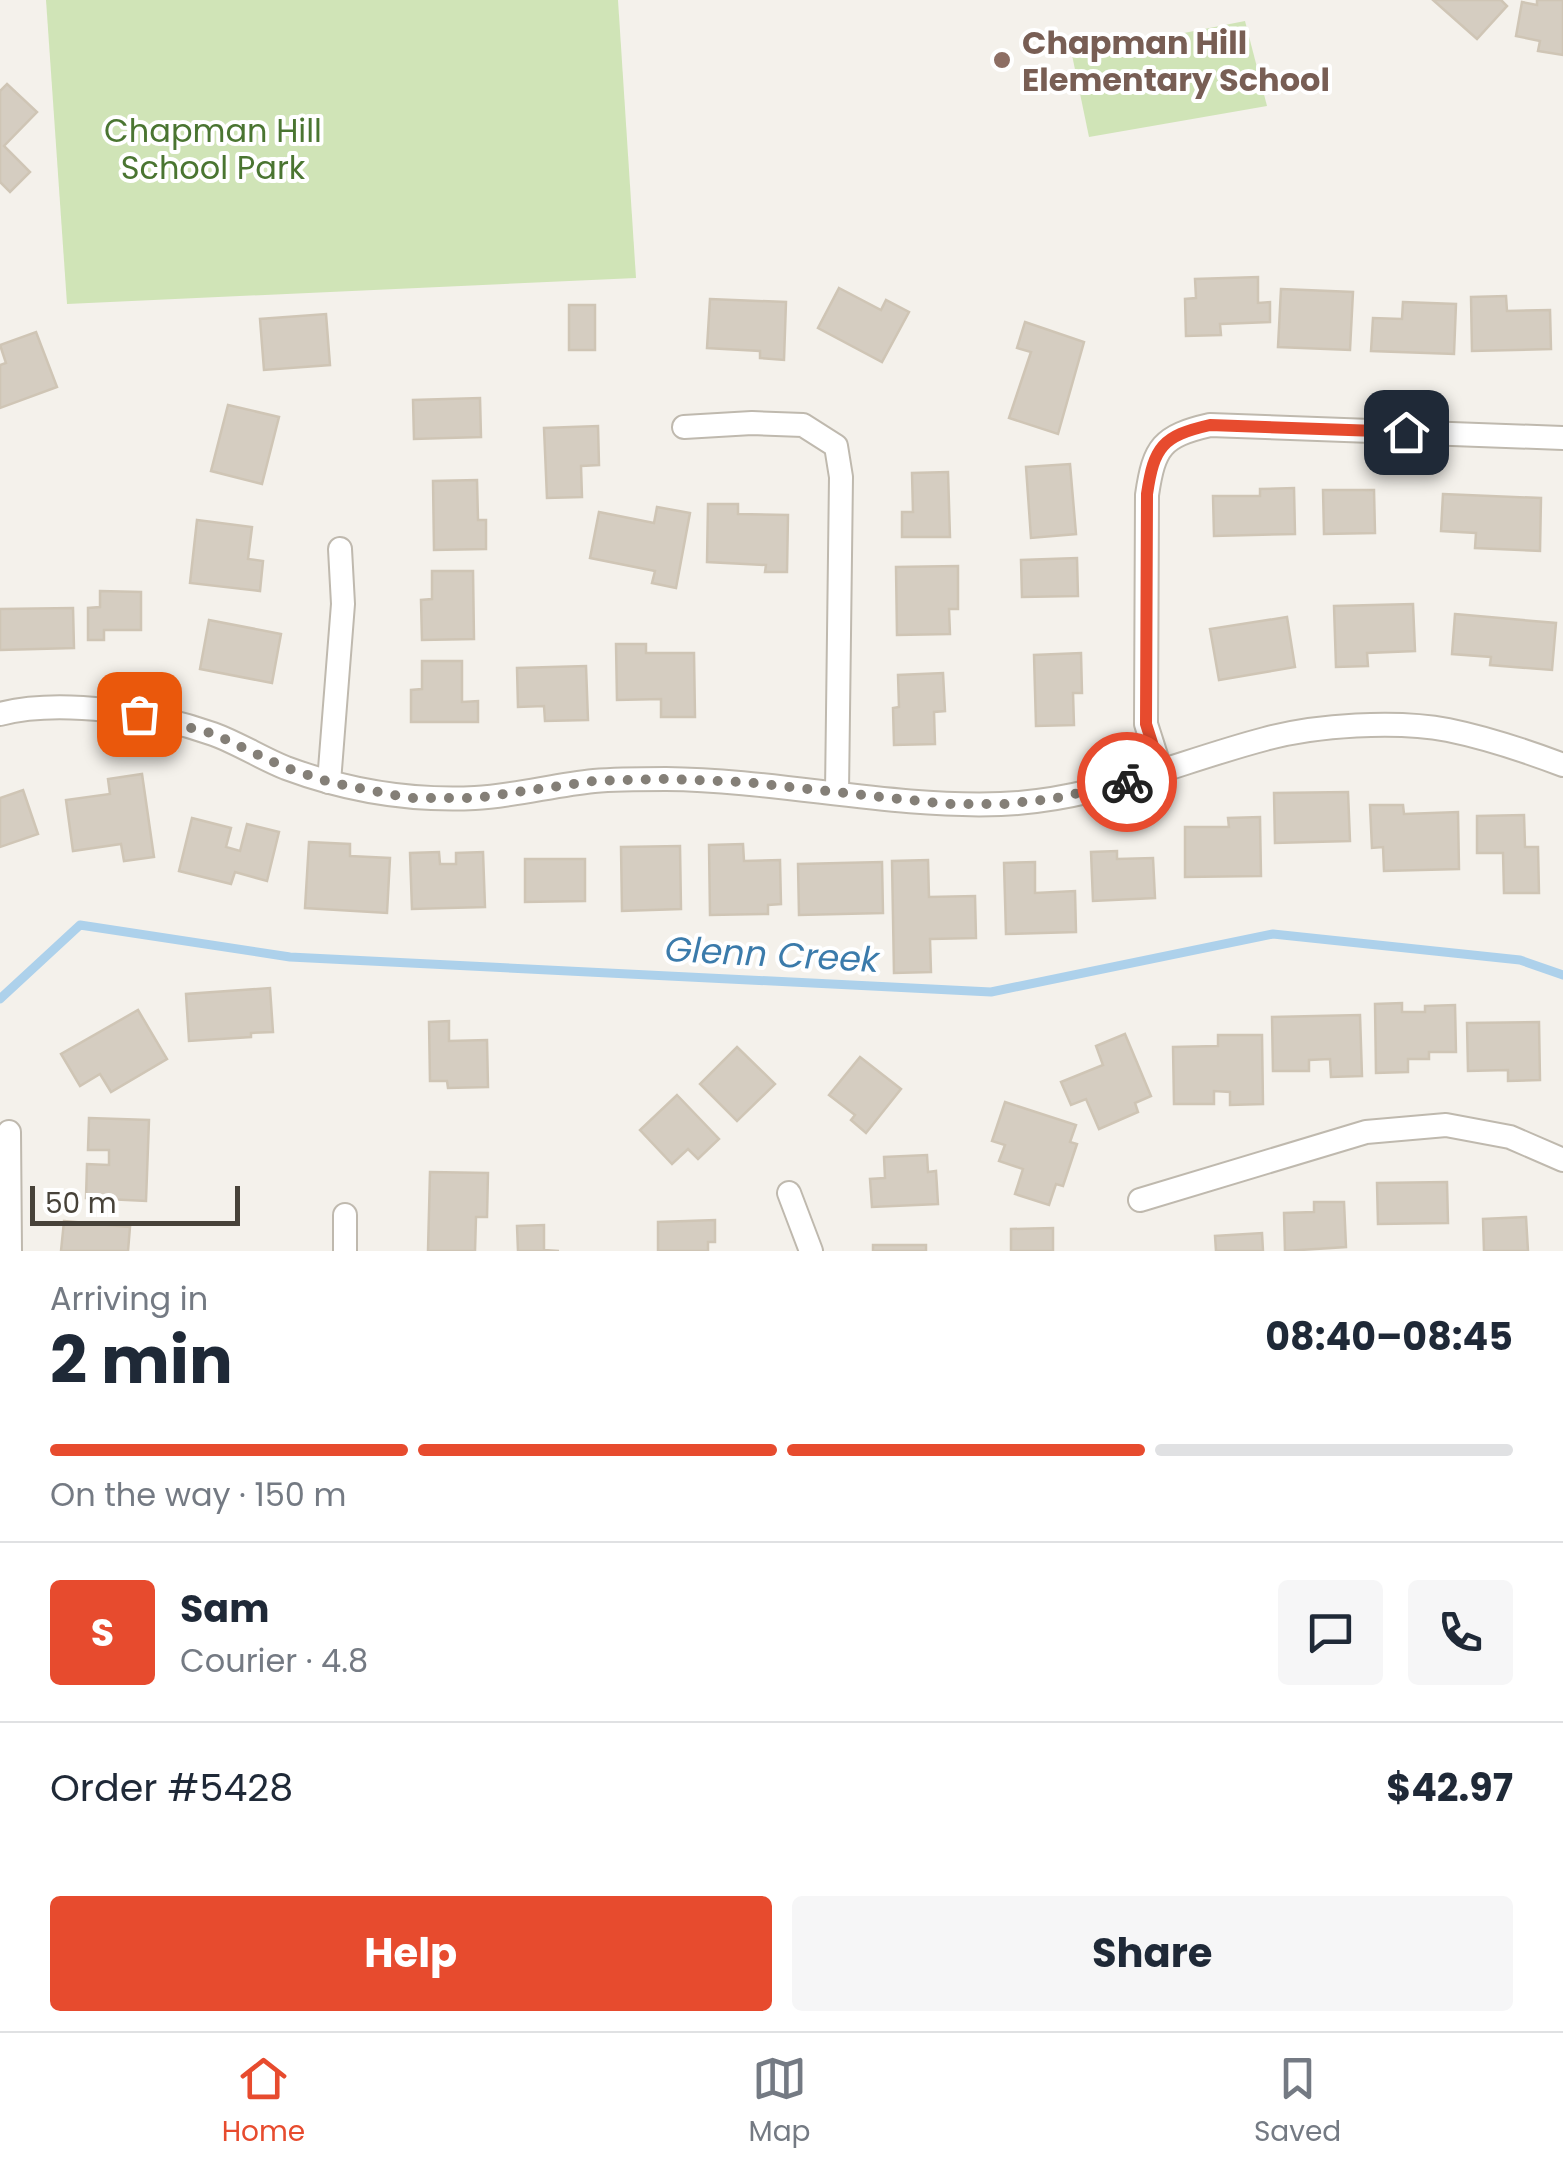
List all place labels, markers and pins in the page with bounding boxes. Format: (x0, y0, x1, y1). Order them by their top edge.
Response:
place label: Chapman Hill Elementary School (1022, 20, 1330, 102)
marker: Chapman Hill Elementary School (991, 49, 1013, 71)
pin (1364, 390, 1449, 475)
pin (97, 672, 182, 757)

